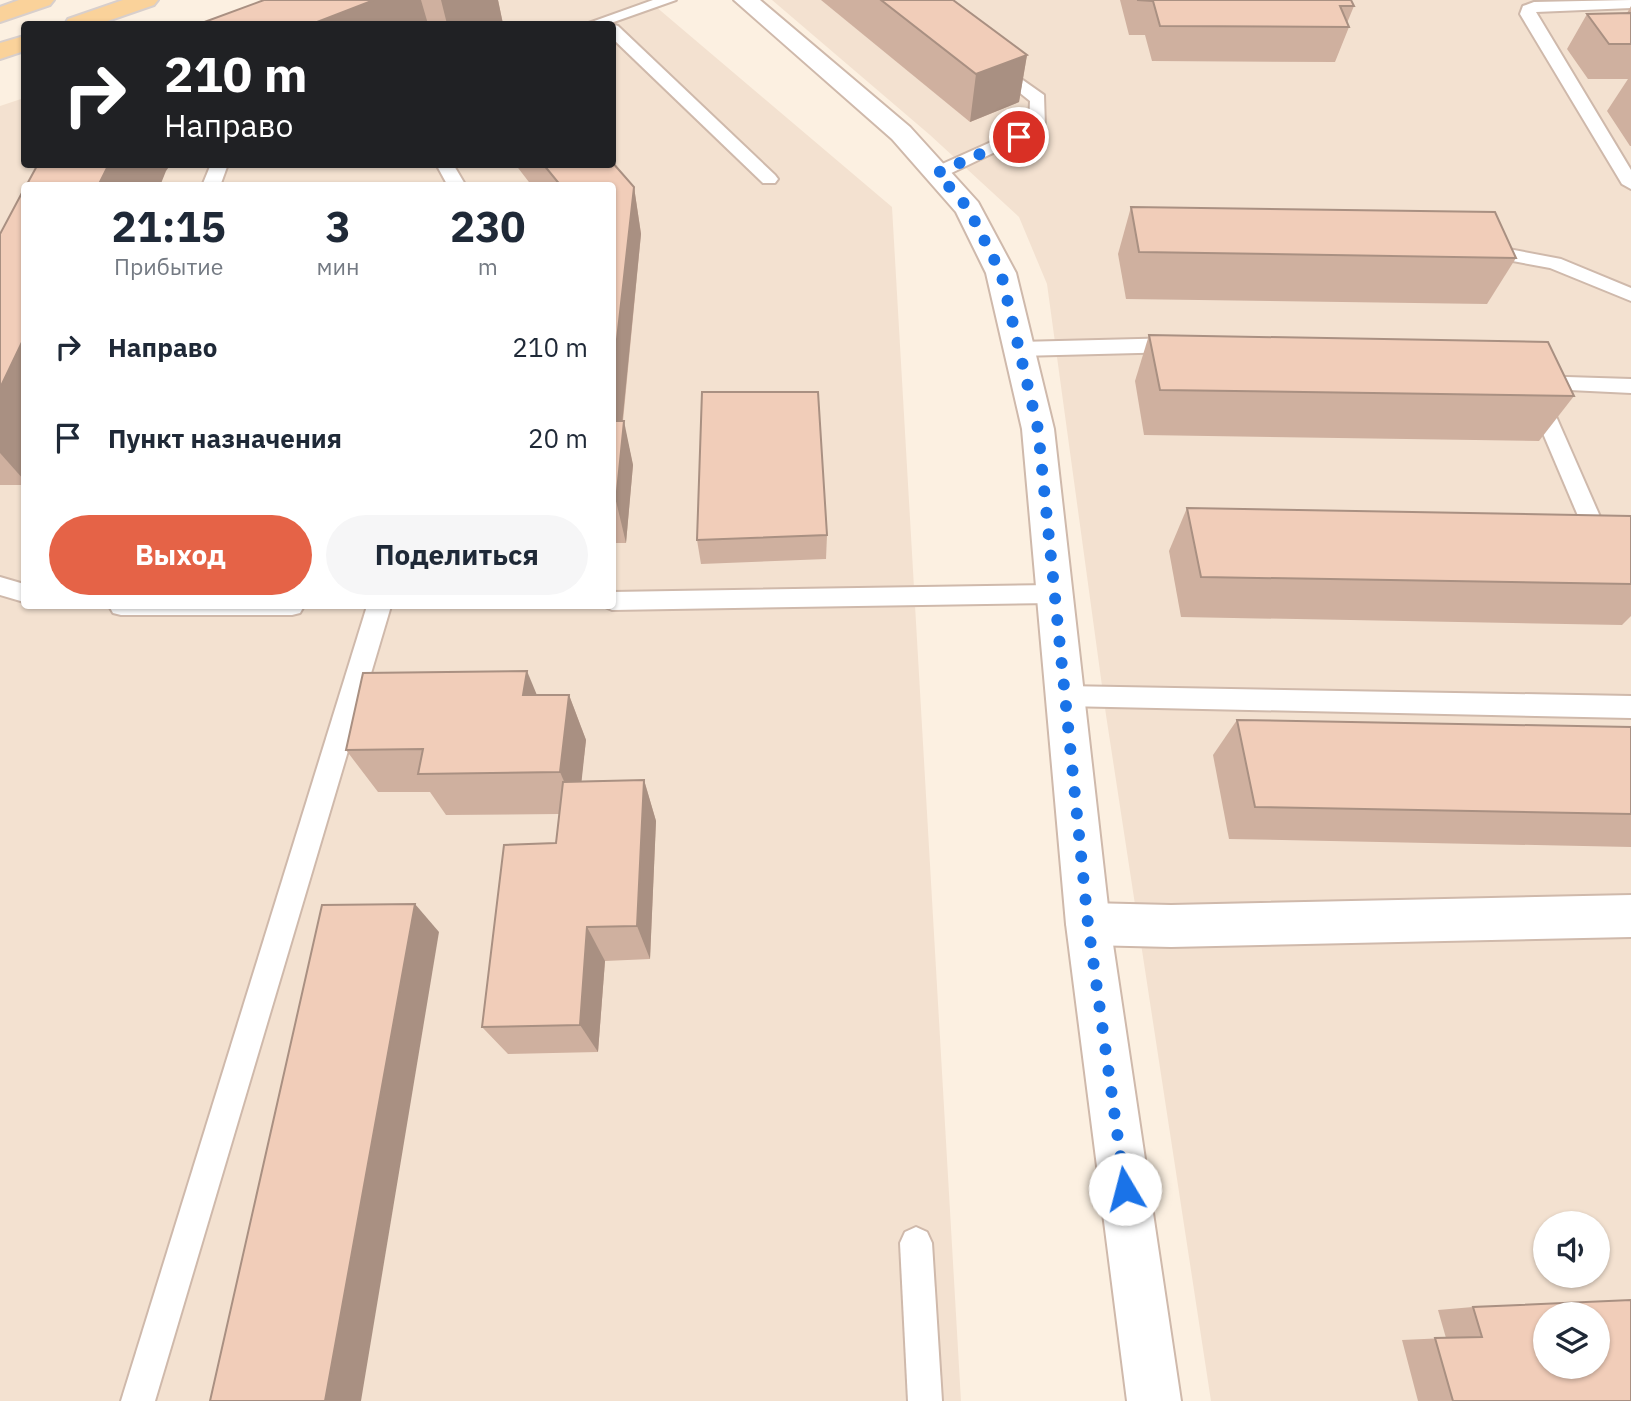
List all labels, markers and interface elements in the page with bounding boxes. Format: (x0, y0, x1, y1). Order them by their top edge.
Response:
text: 210 m (164, 42, 308, 105)
icon: right (49, 49, 140, 140)
text: Направо (164, 104, 293, 146)
pin (989, 107, 1049, 167)
icon: arrive (1000, 118, 1038, 156)
text: 21:15 (111, 199, 226, 254)
text: 3 (325, 199, 351, 254)
text: 230 (450, 199, 526, 254)
text: Прибытие (114, 251, 223, 281)
text: мин (316, 251, 360, 281)
text: m (478, 251, 498, 281)
icon: right (49, 328, 87, 366)
text: Направо (108, 330, 217, 364)
text: 210 m (512, 330, 588, 364)
icon: arrive (49, 419, 87, 457)
text: Пункт назначения (108, 421, 342, 455)
text: 20 m (528, 421, 588, 455)
button: Выход (49, 515, 312, 595)
button: Поделиться (326, 515, 588, 595)
position arrow (1088, 1152, 1162, 1226)
map controls (1533, 1211, 1610, 1379)
button: sound (1533, 1211, 1610, 1288)
button: layers (1533, 1302, 1610, 1379)

